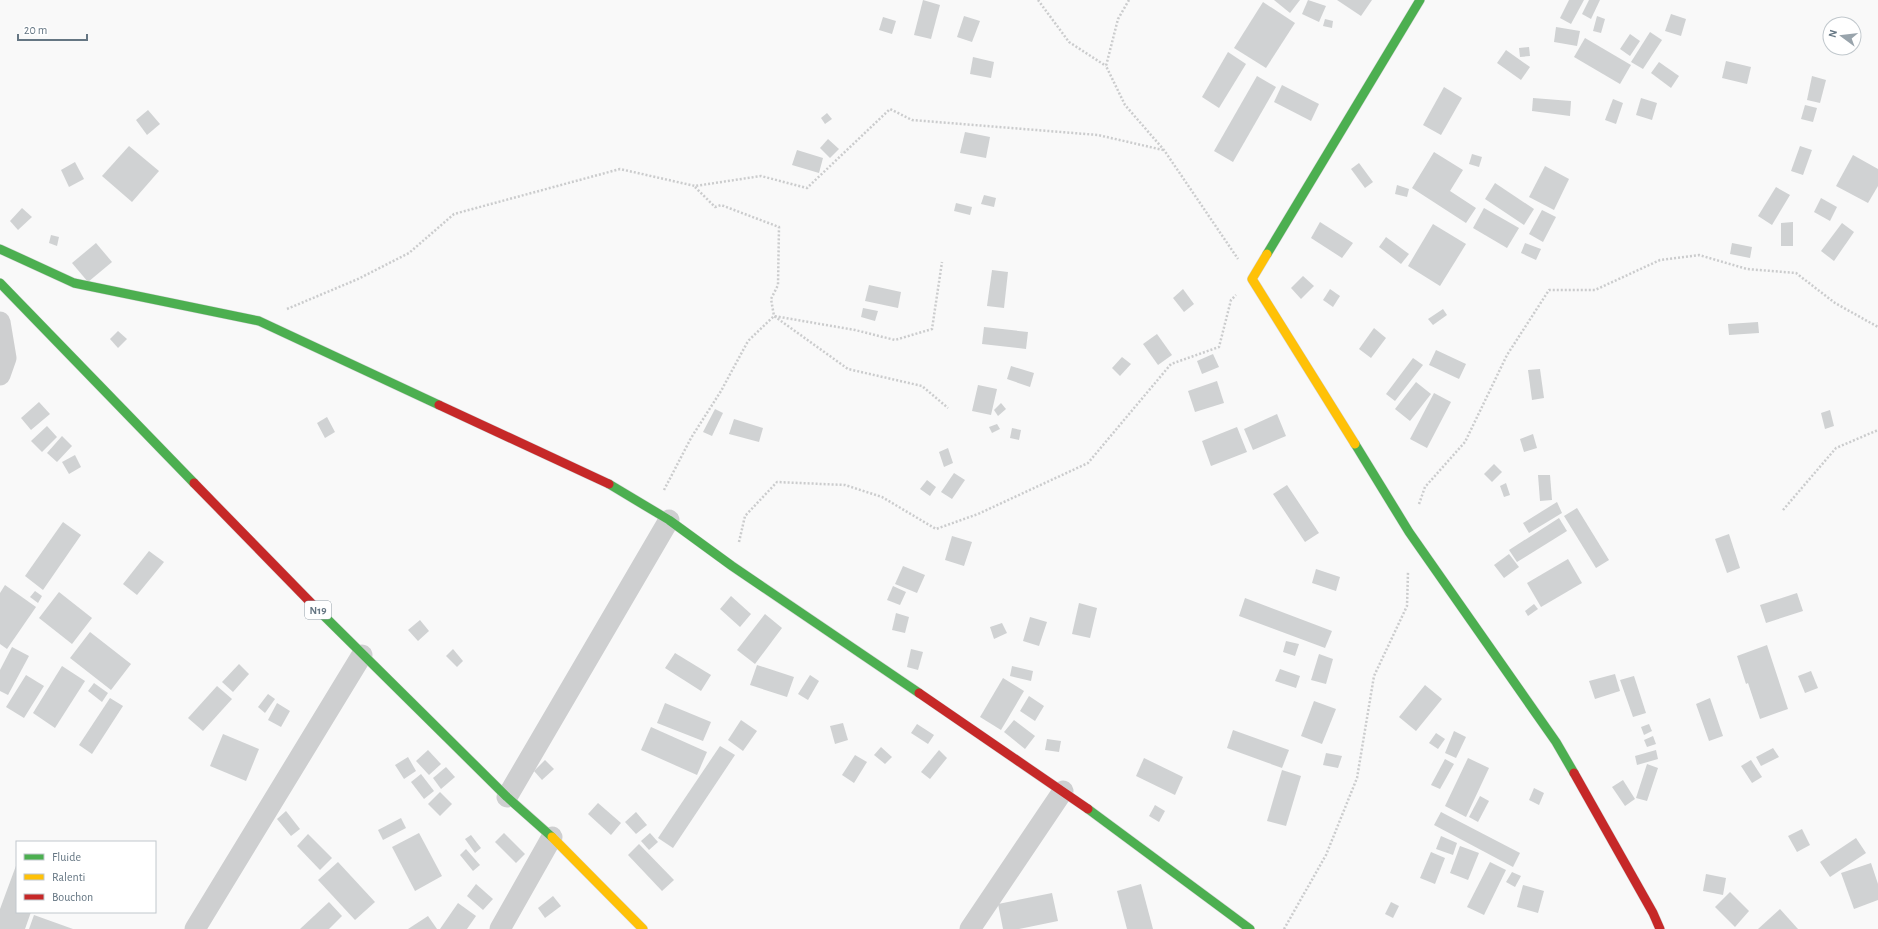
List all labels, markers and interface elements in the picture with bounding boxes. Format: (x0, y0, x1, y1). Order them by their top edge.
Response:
scale bar (18, 16, 87, 42)
north arrow (1822, 16, 1862, 56)
text: 20 m (24, 24, 47, 36)
text: N (1827, 28, 1839, 39)
road number: N19 (305, 601, 331, 619)
legend (16, 841, 156, 913)
text: Fluide (52, 851, 81, 863)
text: Ralenti (52, 871, 85, 883)
text: Bouchon (52, 891, 93, 903)

